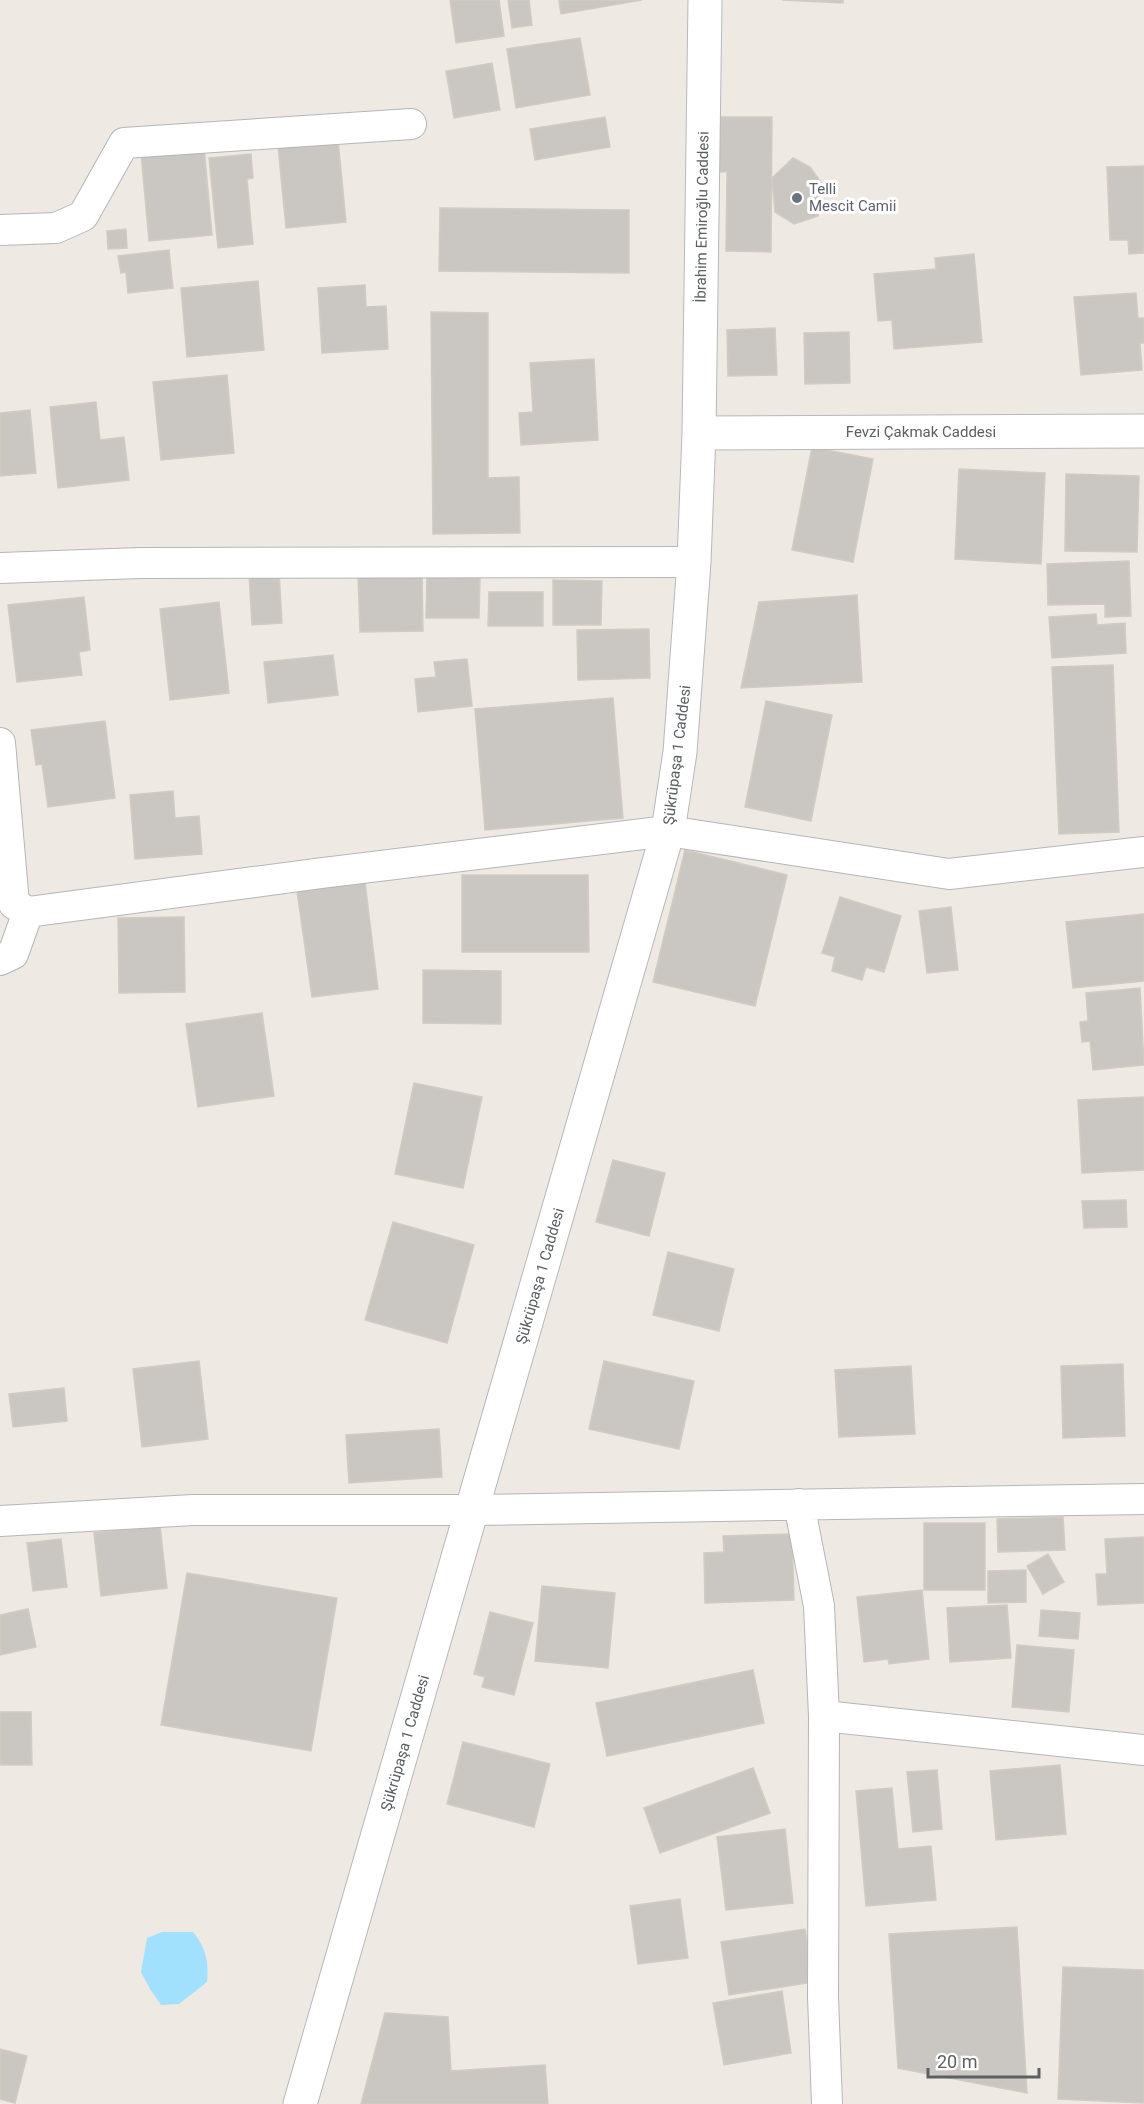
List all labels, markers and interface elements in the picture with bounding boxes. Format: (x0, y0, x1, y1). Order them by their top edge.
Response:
street label: İbrahim Emiroğlu Caddesi (692, 131, 712, 303)
place label: Telli Mescit Camii (809, 180, 896, 215)
marker: Telli Mescit Camii (790, 191, 804, 205)
street label: Fevzi Çakmak Caddesi (846, 423, 996, 441)
street label: Şükrüpaşa 1 Caddesi (659, 684, 695, 826)
street label: Şükrüpaşa 1 Caddesi (512, 1206, 568, 1346)
street label: Şükrüpaşa 1 Caddesi (377, 1673, 433, 1813)
scale bar (928, 2041, 1039, 2079)
text: 20 m (937, 2051, 977, 2072)

